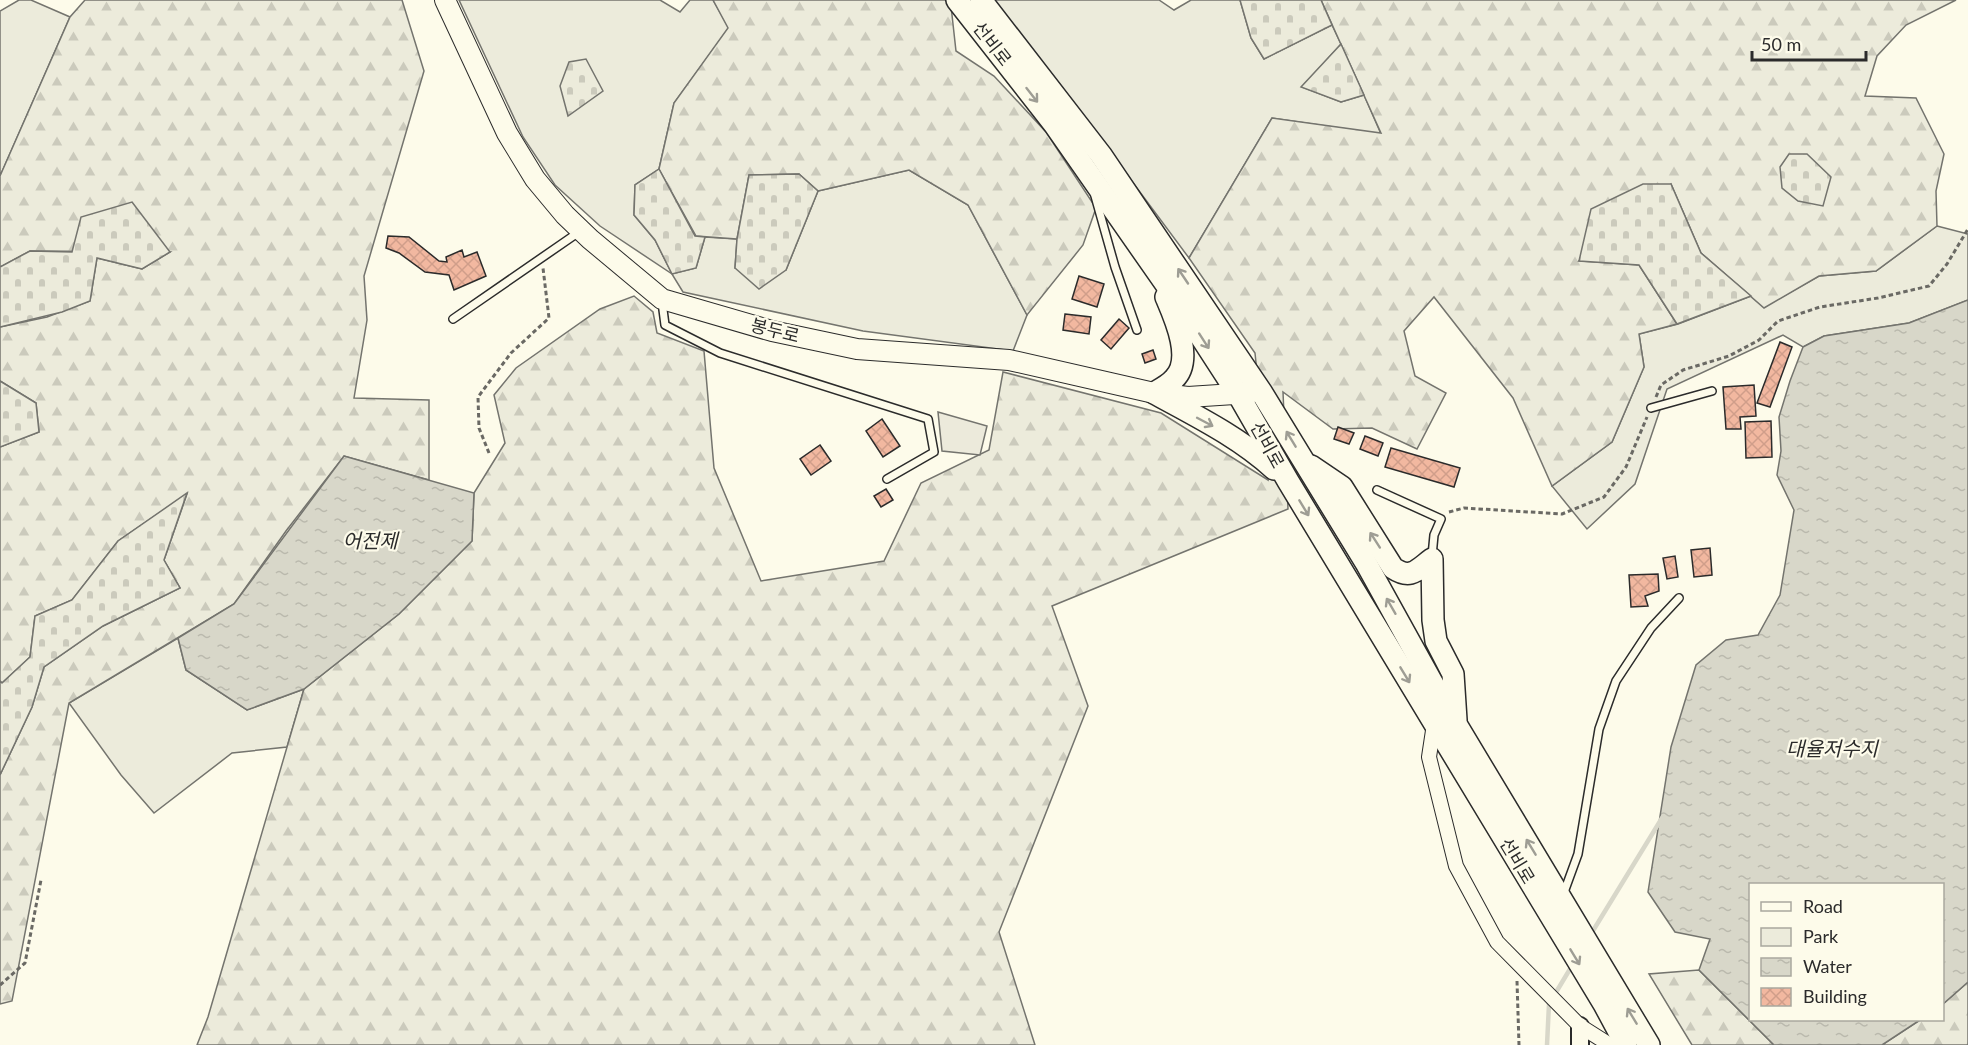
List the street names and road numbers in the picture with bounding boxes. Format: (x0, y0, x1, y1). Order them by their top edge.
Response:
street label: 선비로 (969, 17, 1017, 70)
street label: 봉두로 (748, 313, 802, 347)
street label: 선비로 (1246, 417, 1290, 472)
street label: 선비로 (1496, 834, 1540, 887)

